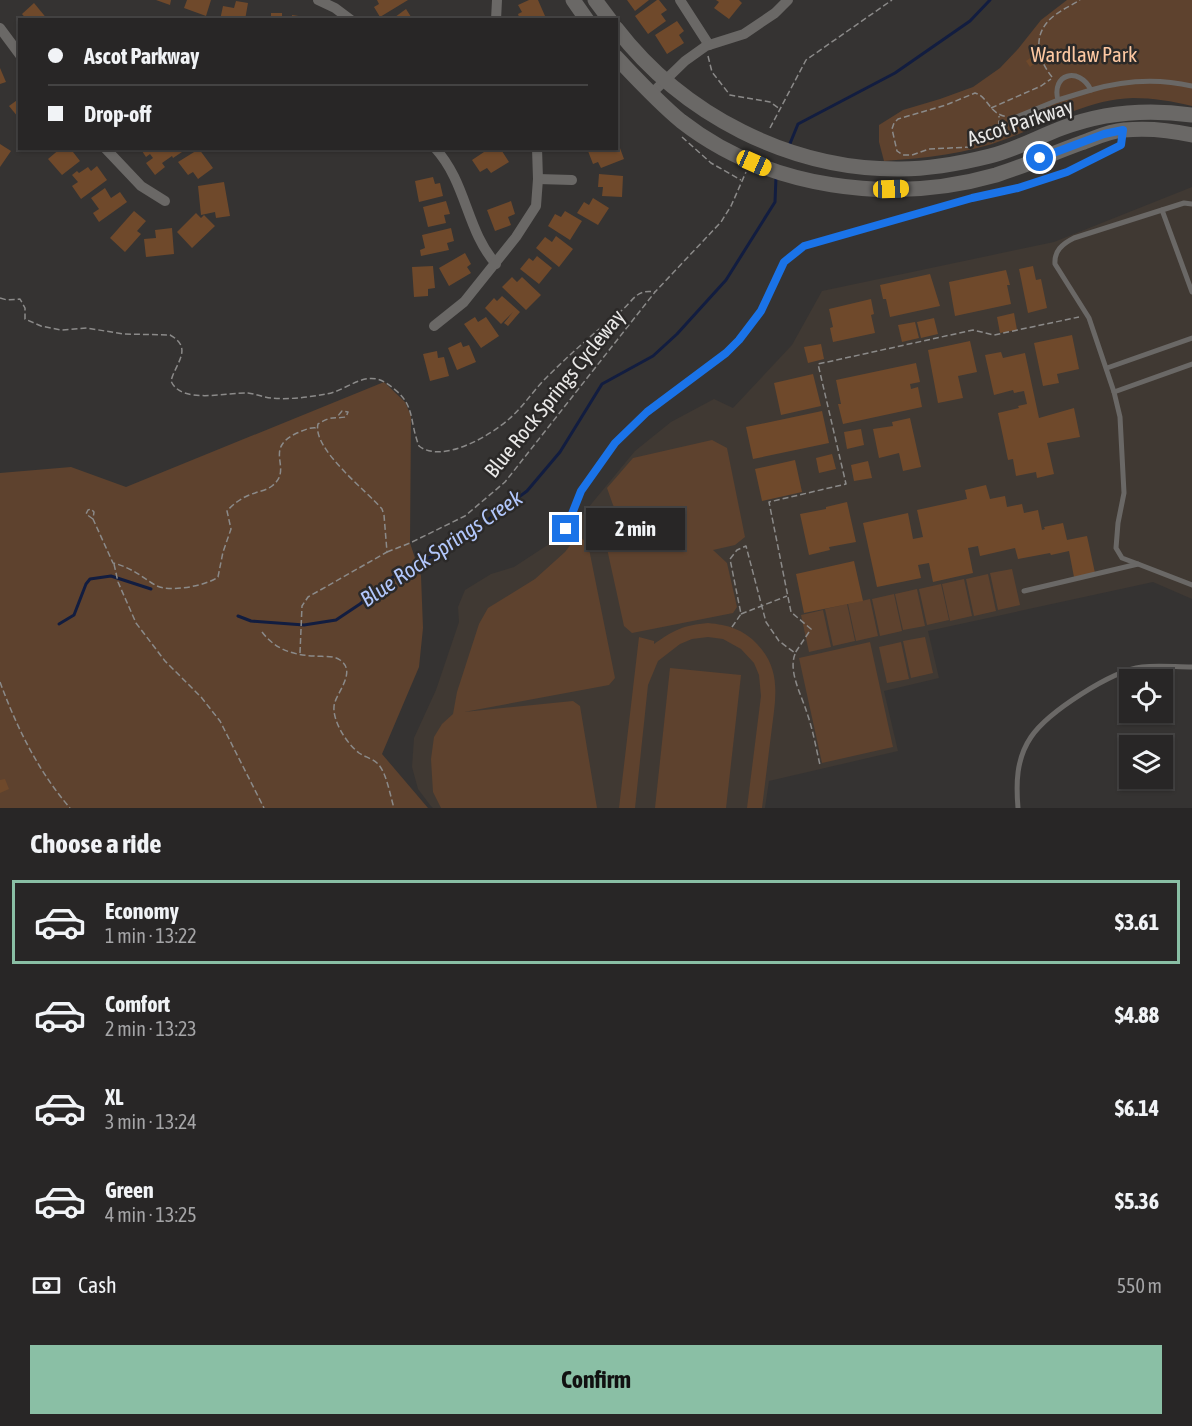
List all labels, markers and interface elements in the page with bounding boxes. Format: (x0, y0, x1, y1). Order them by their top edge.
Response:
park label: Wardlaw Park (1031, 42, 1137, 66)
text: Ascot Parkway (84, 43, 199, 69)
street label: Ascot Parkway (964, 93, 1076, 150)
text: Drop-off (84, 101, 151, 127)
route start (1026, 144, 1053, 171)
car (734, 147, 774, 179)
car (873, 179, 909, 199)
street label: Blue Rock Springs Cycleway (479, 304, 629, 482)
water label: Blue Rock Springs Creek (355, 484, 527, 612)
callout: 2 min (587, 508, 686, 550)
route end (552, 515, 579, 542)
text: 2 min (615, 517, 656, 540)
map controls (1119, 669, 1173, 789)
button: locate (1119, 669, 1173, 723)
button: layers (1119, 735, 1173, 789)
text: Choose a ride (30, 828, 162, 859)
icon: car (33, 895, 87, 949)
text: Economy (105, 898, 179, 924)
text: $3.61 (1115, 909, 1159, 935)
text: 1 min · 13:22 (105, 924, 197, 947)
icon: car (33, 988, 87, 1042)
text: Comfort (105, 991, 170, 1017)
text: $4.88 (1115, 1002, 1159, 1028)
text: 2 min · 13:23 (105, 1017, 197, 1040)
icon: car (33, 1081, 87, 1135)
text: XL (105, 1084, 123, 1110)
text: $6.14 (1115, 1095, 1159, 1121)
text: 3 min · 13:24 (105, 1110, 197, 1133)
icon: car (33, 1174, 87, 1228)
text: Green (105, 1177, 154, 1203)
text: $5.36 (1115, 1188, 1159, 1214)
text: 4 min · 13:25 (105, 1203, 197, 1226)
icon: cash (30, 1269, 63, 1302)
text: Cash (78, 1272, 117, 1298)
text: 550 m (1117, 1274, 1162, 1297)
button: Confirm (30, 1345, 1162, 1414)

